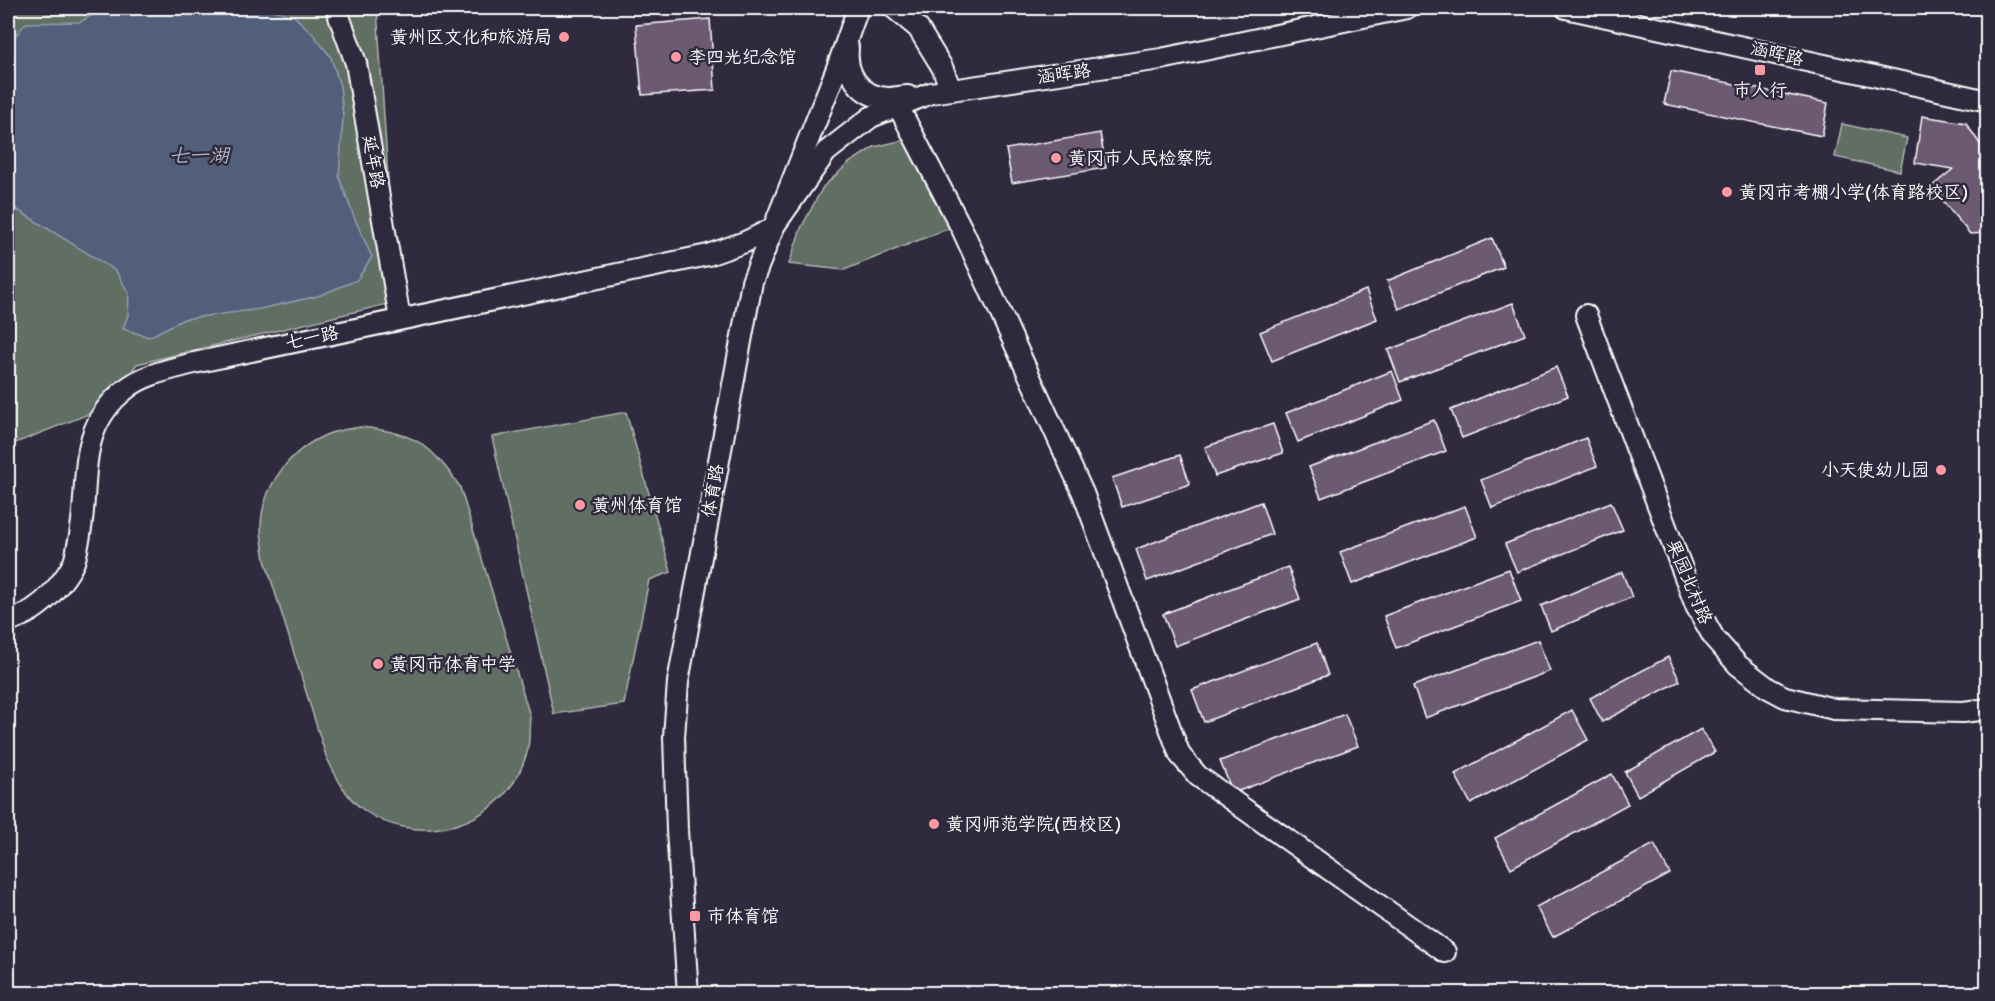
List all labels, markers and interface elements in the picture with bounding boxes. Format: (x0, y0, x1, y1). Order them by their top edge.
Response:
place label: 黄州区文化和旅游局 (390, 27, 552, 48)
marker: 黄州区文化和旅游局 (557, 30, 571, 44)
street label: 涵晖路 (1748, 38, 1806, 70)
place label: 李四光纪念馆 (688, 47, 796, 68)
marker: 李四光纪念馆 (669, 50, 683, 64)
street label: 涵晖路 (1036, 60, 1092, 88)
marker: 市人行 (1753, 63, 1767, 77)
place label: 市人行 (1733, 80, 1787, 101)
street label: 延年路 (358, 134, 388, 190)
water label: 七一湖 (169, 144, 231, 168)
place label: 黄冈市人民检察院 (1068, 148, 1212, 169)
marker: 黄冈市人民检察院 (1049, 151, 1063, 165)
place label: 黄冈市考棚小学(体育路校区) (1739, 182, 1968, 203)
marker: 黄冈市考棚小学(体育路校区) (1720, 185, 1734, 199)
street label: 七一路 (283, 322, 341, 354)
place label: 小天使幼儿园 (1821, 460, 1929, 481)
street label: 体育路 (698, 463, 728, 519)
marker: 小天使幼儿园 (1934, 463, 1948, 477)
place label: 黄州体育馆 (592, 495, 682, 516)
marker: 黄州体育馆 (573, 498, 587, 512)
street label: 果园北村路 (1662, 536, 1716, 628)
place label: 黄冈市体育中学 (390, 654, 516, 675)
marker: 黄冈市体育中学 (371, 657, 385, 671)
place label: 黄冈师范学院(西校区) (946, 814, 1121, 835)
marker: 黄冈师范学院(西校区) (927, 817, 941, 831)
place label: 市体育馆 (707, 906, 779, 927)
marker: 市体育馆 (688, 909, 702, 923)

